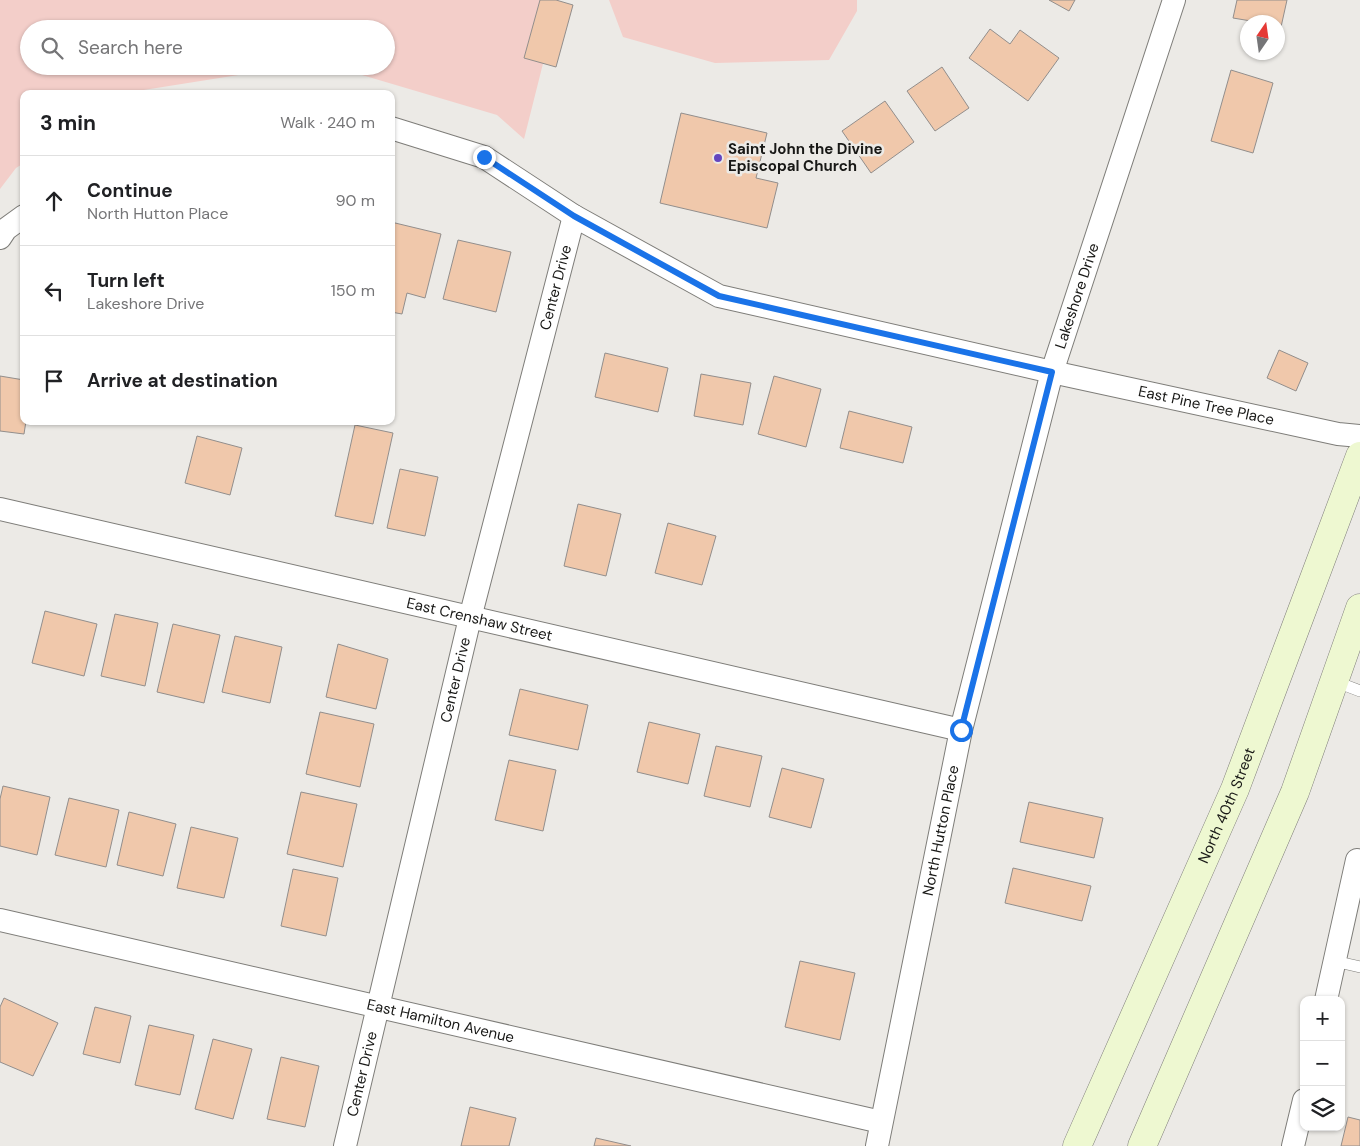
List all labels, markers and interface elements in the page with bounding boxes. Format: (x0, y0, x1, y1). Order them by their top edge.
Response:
north arrow (1240, 15, 1285, 60)
search box (20, 20, 395, 75)
icon: search (38, 34, 66, 62)
text: Search here (78, 35, 183, 60)
text: 3 min (40, 109, 96, 137)
text: Walk · 240 m (280, 112, 375, 133)
place label: Saint John the Divine Episcopal Church (728, 139, 882, 176)
route end (473, 146, 496, 169)
marker: Saint John the Divine Episcopal Church (712, 152, 724, 164)
text: Continue (87, 178, 173, 203)
icon: ahead (40, 187, 68, 215)
text: 90 m (335, 190, 375, 211)
text: North Hutton Place (87, 203, 228, 224)
street label: Lakeshore Drive (1050, 240, 1104, 351)
street label: Center Drive (535, 243, 576, 332)
text: Turn left (87, 268, 165, 293)
icon: left (40, 277, 68, 305)
text: 150 m (331, 280, 375, 301)
text: Lakeshore Drive (87, 293, 204, 314)
icon: arrive (40, 367, 68, 395)
text: Arrive at destination (87, 368, 278, 393)
street label: East Pine Tree Place (1136, 381, 1276, 430)
street label: East Crenshaw Street (405, 593, 554, 646)
street label: Center Drive (436, 635, 475, 725)
route start (950, 719, 973, 742)
street label: North 40th Street (1193, 745, 1260, 866)
street label: North Hutton Place (918, 763, 964, 897)
street label: East Hamilton Avenue (365, 994, 516, 1048)
map controls (1300, 996, 1345, 1131)
button: + (1300, 996, 1345, 1041)
street label: Center Drive (342, 1029, 382, 1119)
button: − (1300, 1041, 1345, 1086)
button: layers (1300, 1086, 1345, 1131)

